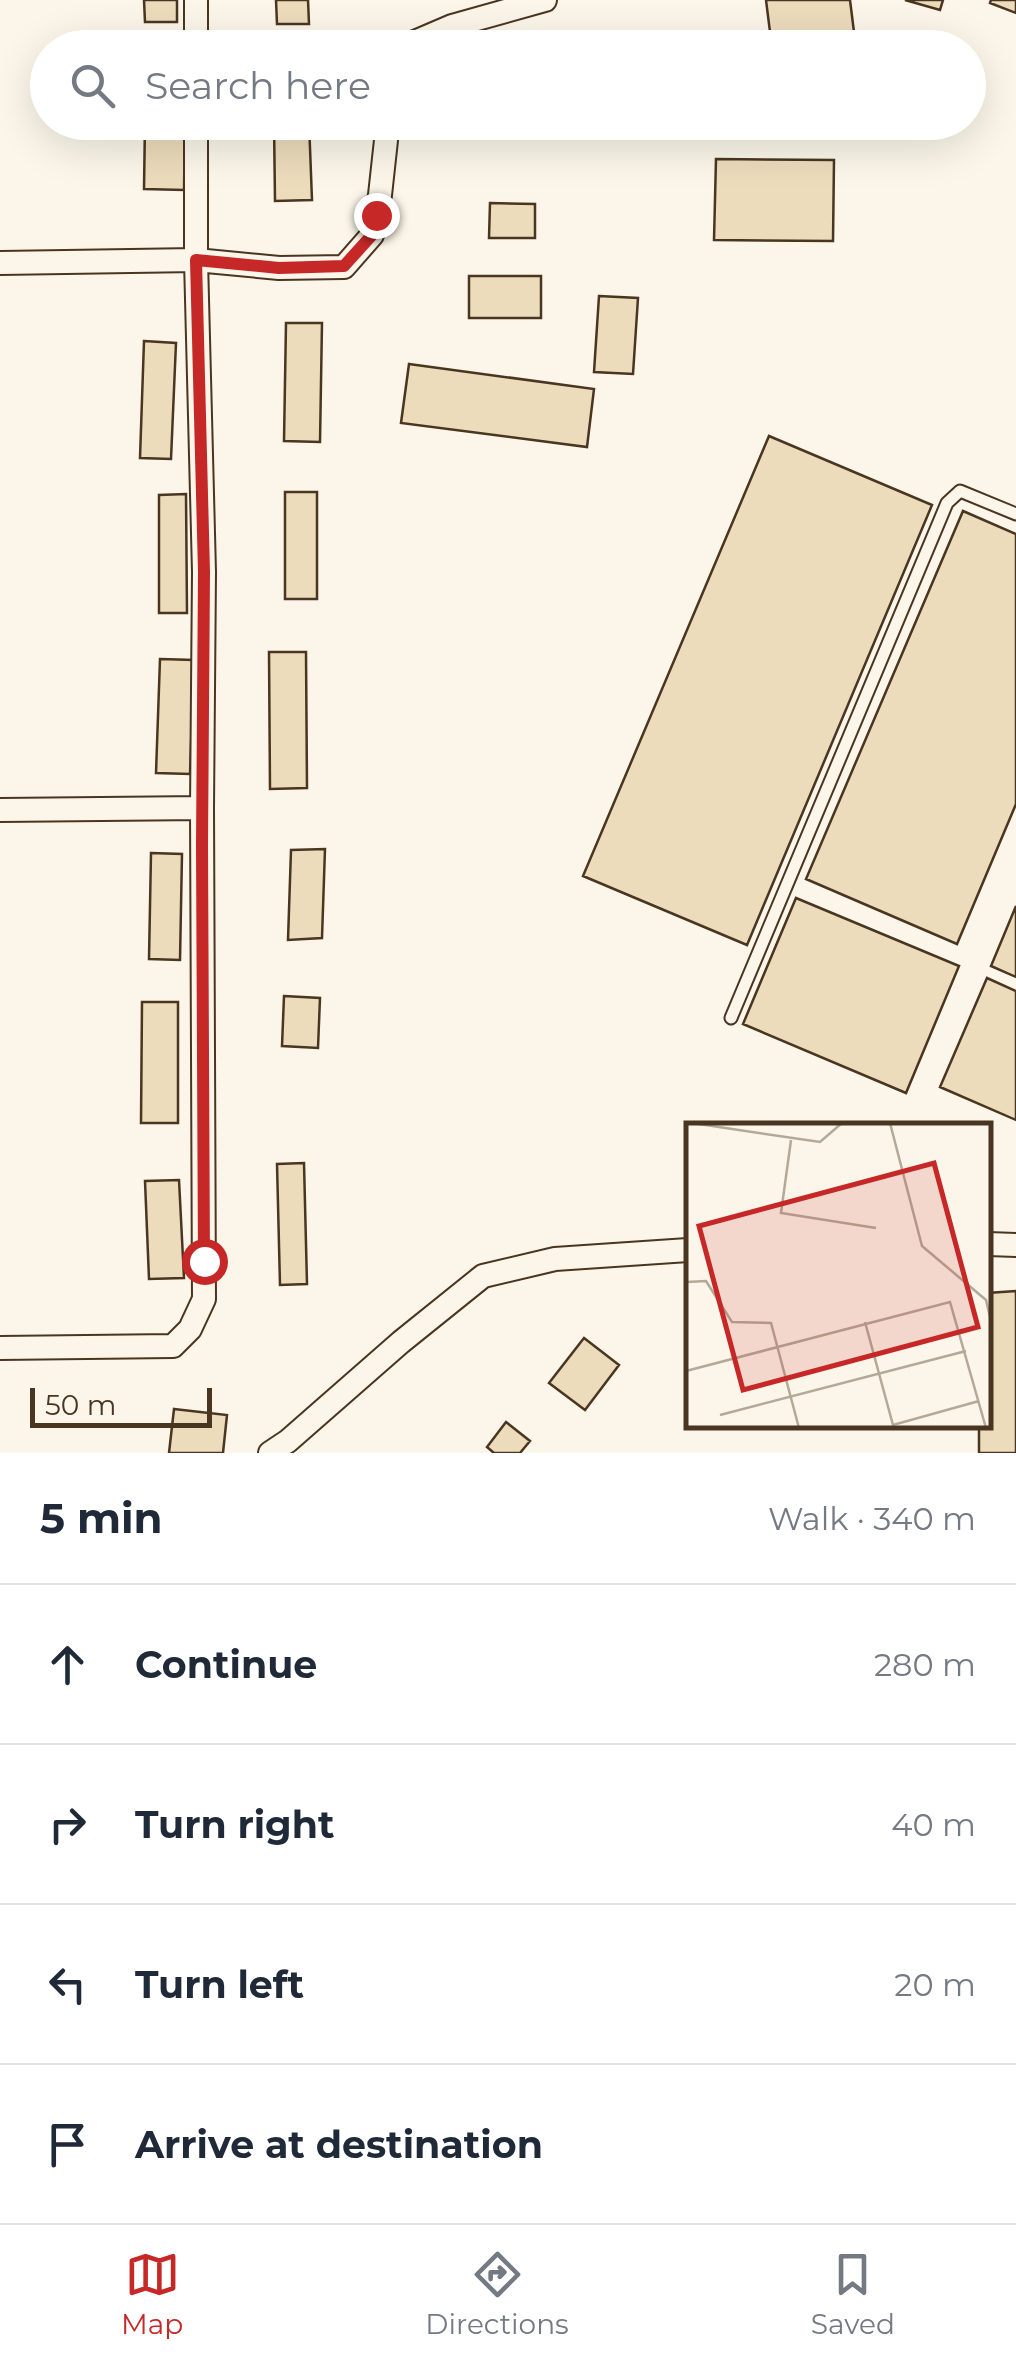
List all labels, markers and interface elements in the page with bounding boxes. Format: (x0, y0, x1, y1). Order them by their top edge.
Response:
search box (30, 30, 986, 140)
icon: search (65, 58, 120, 113)
text: Search here (145, 62, 371, 109)
route end (354, 193, 400, 239)
inset map (686, 1123, 991, 1428)
route start (182, 1239, 228, 1285)
scale bar (30, 1383, 212, 1428)
text: 50 m (45, 1388, 116, 1422)
text: 5 min (40, 1492, 163, 1544)
text: Walk · 340 m (768, 1499, 976, 1538)
icon: ahead (40, 1637, 95, 1692)
text: Continue (135, 1641, 317, 1688)
text: 280 m (874, 1645, 976, 1684)
icon: right (40, 1797, 95, 1852)
text: Turn right (135, 1801, 334, 1848)
text: 40 m (891, 1805, 976, 1844)
icon: left (40, 1957, 95, 2012)
text: Turn left (135, 1961, 304, 2008)
text: 20 m (894, 1965, 976, 2004)
icon: arrive (40, 2117, 95, 2172)
text: Arrive at destination (135, 2121, 543, 2168)
tab: Map (121, 2247, 183, 2341)
tab: Directions (425, 2247, 569, 2341)
tab: Saved (811, 2247, 895, 2341)

